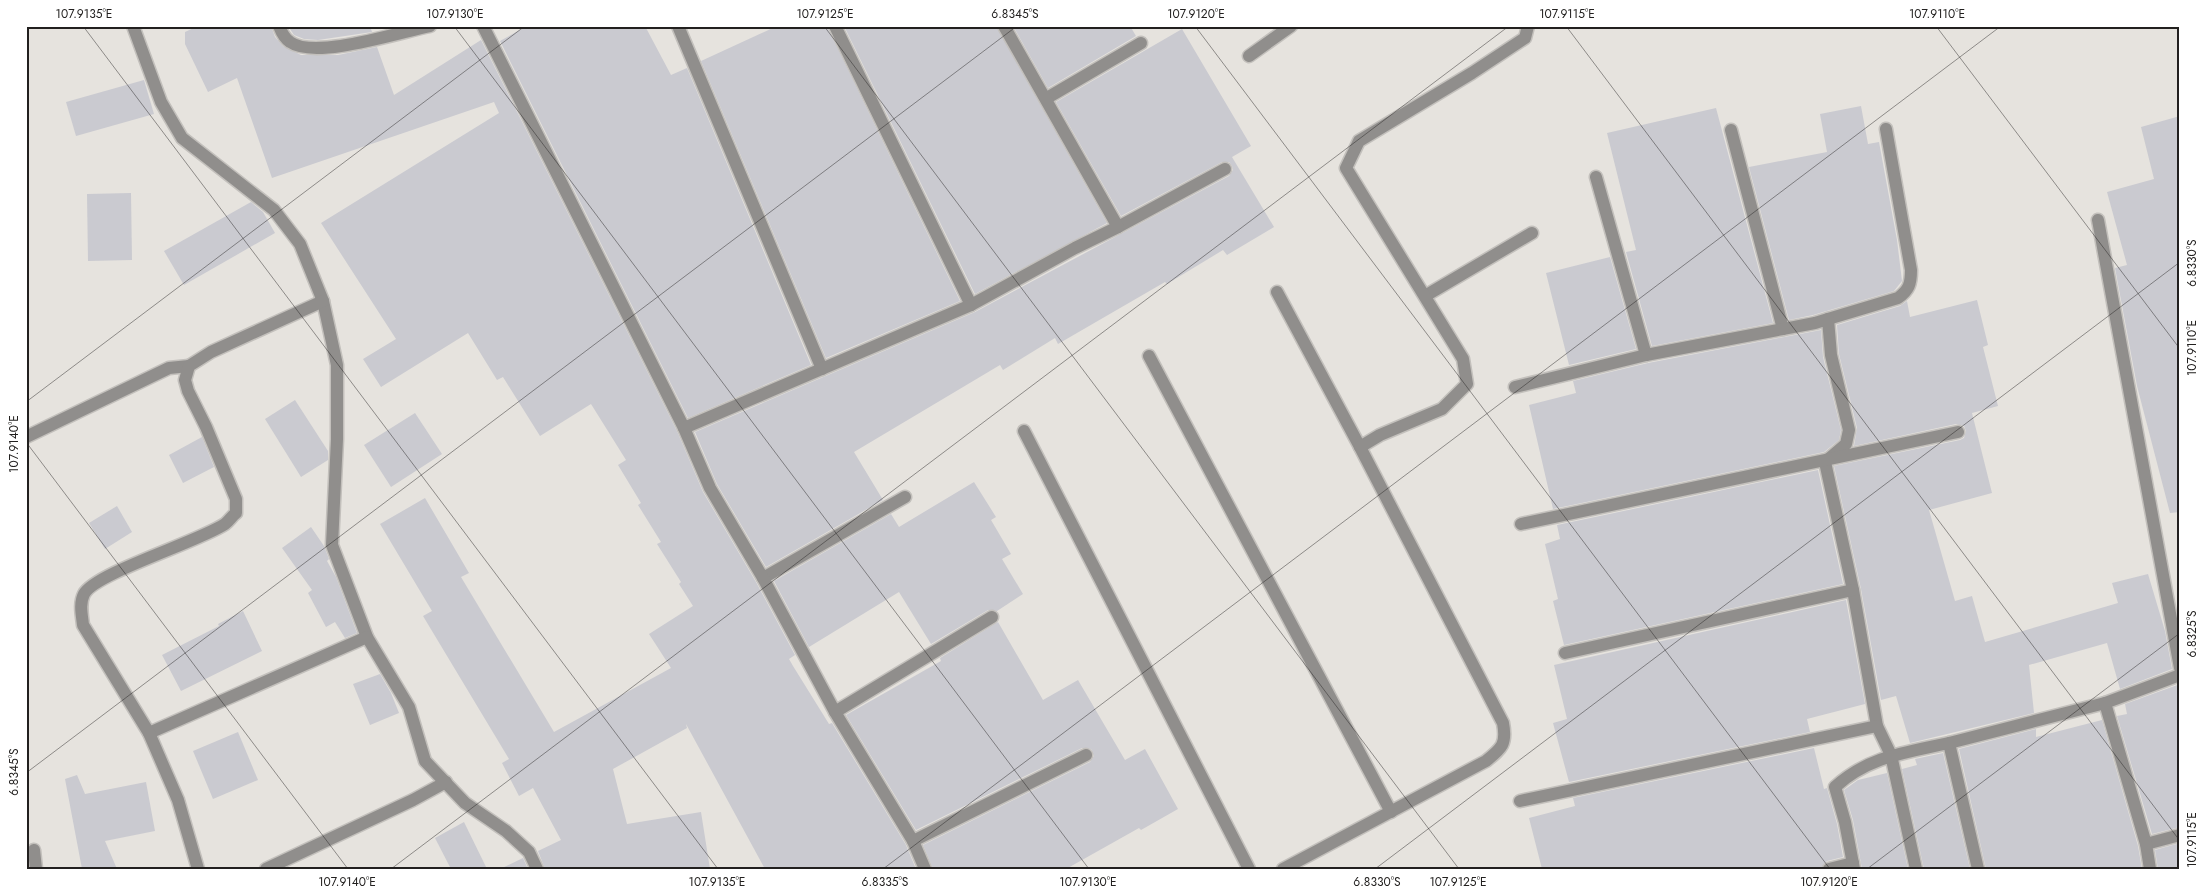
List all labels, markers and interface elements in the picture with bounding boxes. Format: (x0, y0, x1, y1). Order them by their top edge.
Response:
text: 107.9135°E (56, 5, 112, 23)
text: 107.9130°E (426, 5, 484, 23)
text: 107.9125°E (796, 5, 854, 23)
text: 6.8345°S (991, 5, 1039, 23)
text: 107.9120°E (1167, 5, 1225, 23)
text: 107.9115°E (1539, 5, 1595, 23)
text: 107.9110°E (1909, 5, 1965, 23)
text: 6.8330°S (2183, 239, 2201, 287)
text: 107.9110°E (2183, 320, 2201, 376)
text: 107.9140°E (5, 415, 23, 473)
text: 6.8325°S (2183, 610, 2201, 658)
text: 6.8345°S (5, 748, 23, 796)
text: 107.9115°E (2183, 812, 2201, 868)
text: 107.9140°E (318, 873, 376, 891)
text: 107.9135°E (689, 873, 745, 891)
text: 6.8335°S (862, 873, 909, 891)
text: 107.9130°E (1059, 873, 1117, 891)
text: 6.8330°S (1353, 873, 1401, 891)
text: 107.9125°E (1429, 873, 1487, 891)
text: 107.9120°E (1800, 873, 1858, 891)

